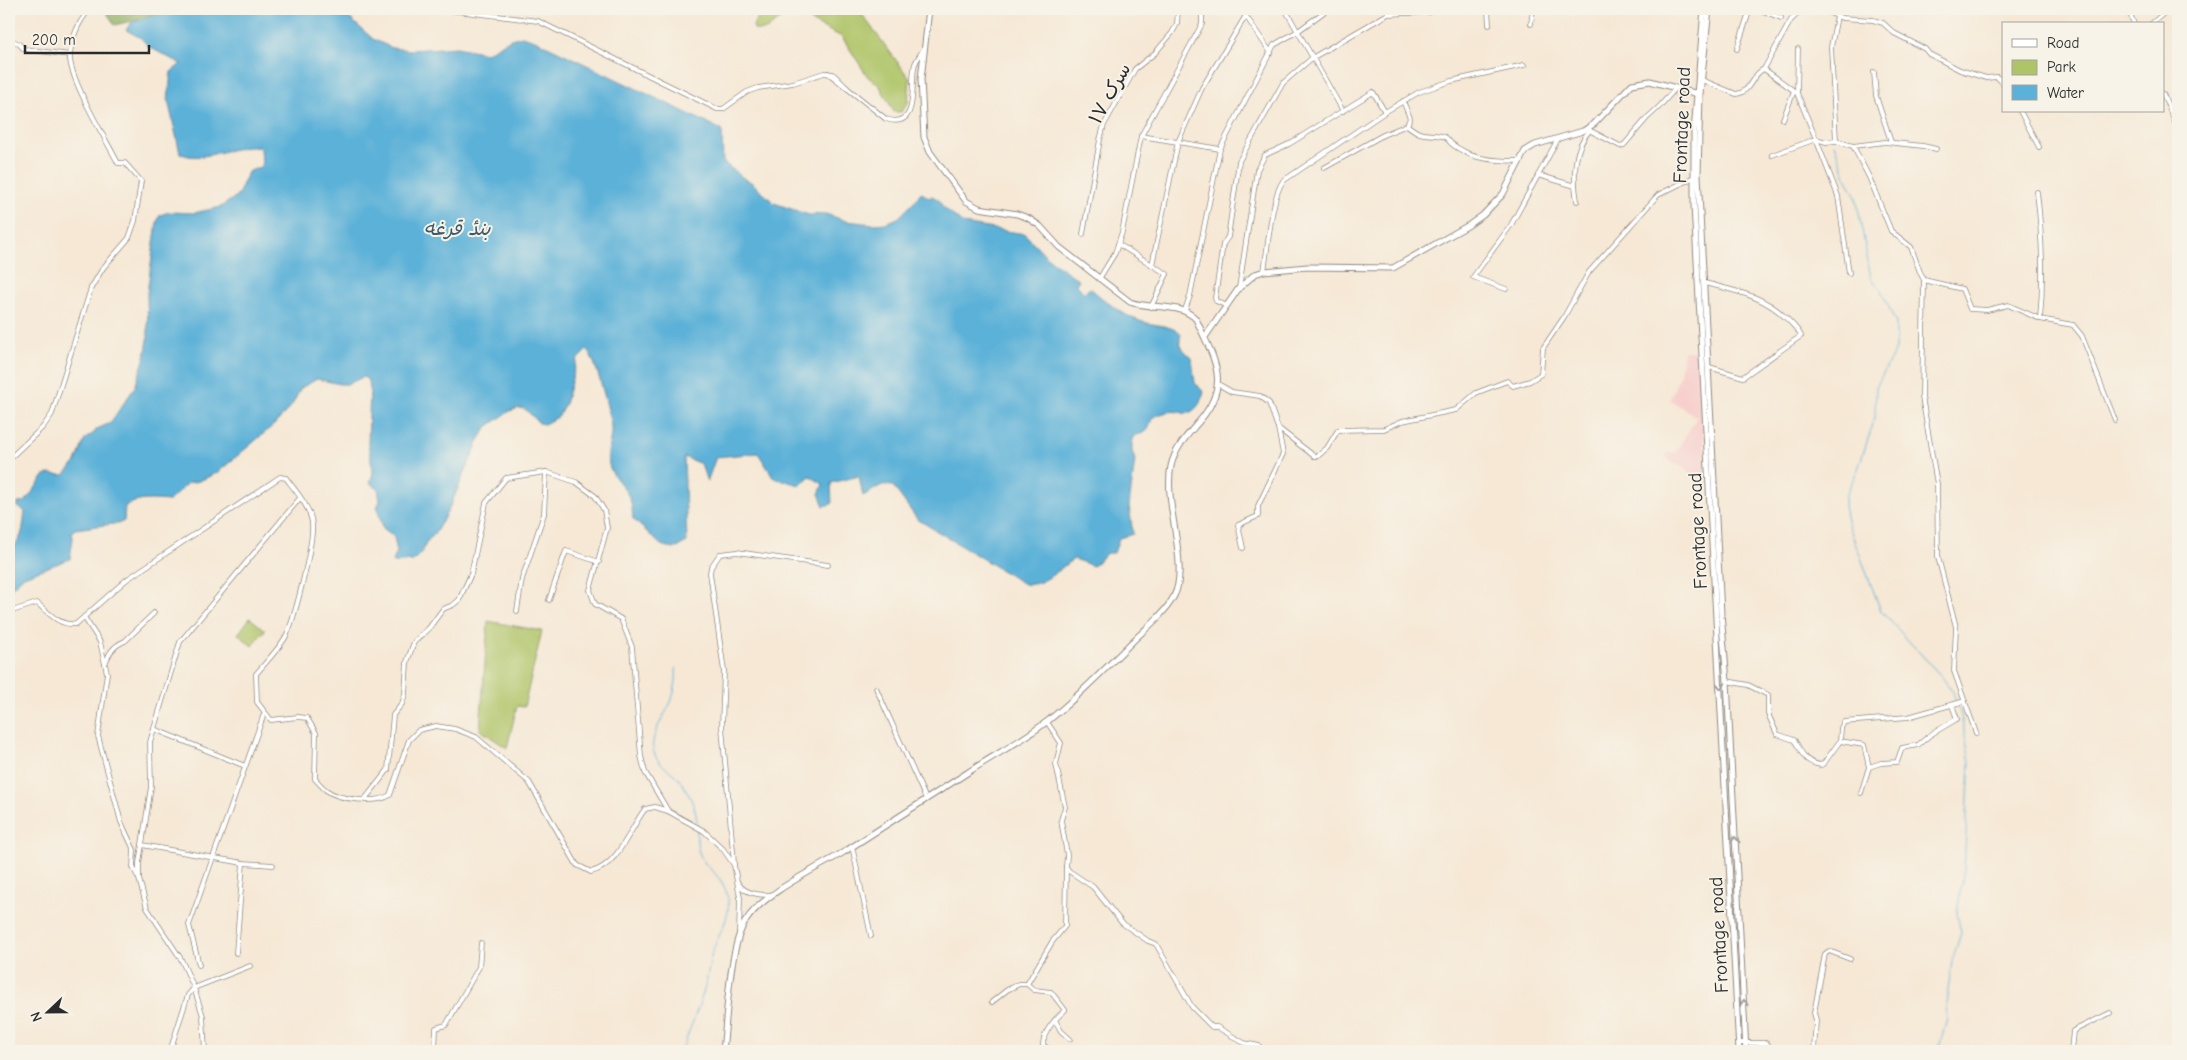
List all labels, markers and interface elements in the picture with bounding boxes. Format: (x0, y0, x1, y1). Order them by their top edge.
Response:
scale bar (25, 22, 149, 54)
legend (2002, 22, 2164, 112)
text: 200 m (32, 31, 76, 49)
text: Road (2047, 34, 2079, 52)
text: Park (2047, 58, 2076, 76)
street label: سرک ۱۷ (1084, 59, 1135, 128)
street label: Frontage road (1669, 66, 1695, 184)
text: Water (2047, 84, 2084, 102)
water label: بندٔ قرغه (424, 217, 492, 241)
street label: Frontage road (1684, 472, 1712, 590)
one-way arrow (1715, 683, 1726, 691)
one-way arrow (1730, 836, 1741, 844)
street label: Frontage road (1705, 876, 1733, 994)
north arrow (22, 988, 72, 1038)
one-way arrow (1738, 998, 1749, 1006)
text: N (27, 1009, 46, 1024)

